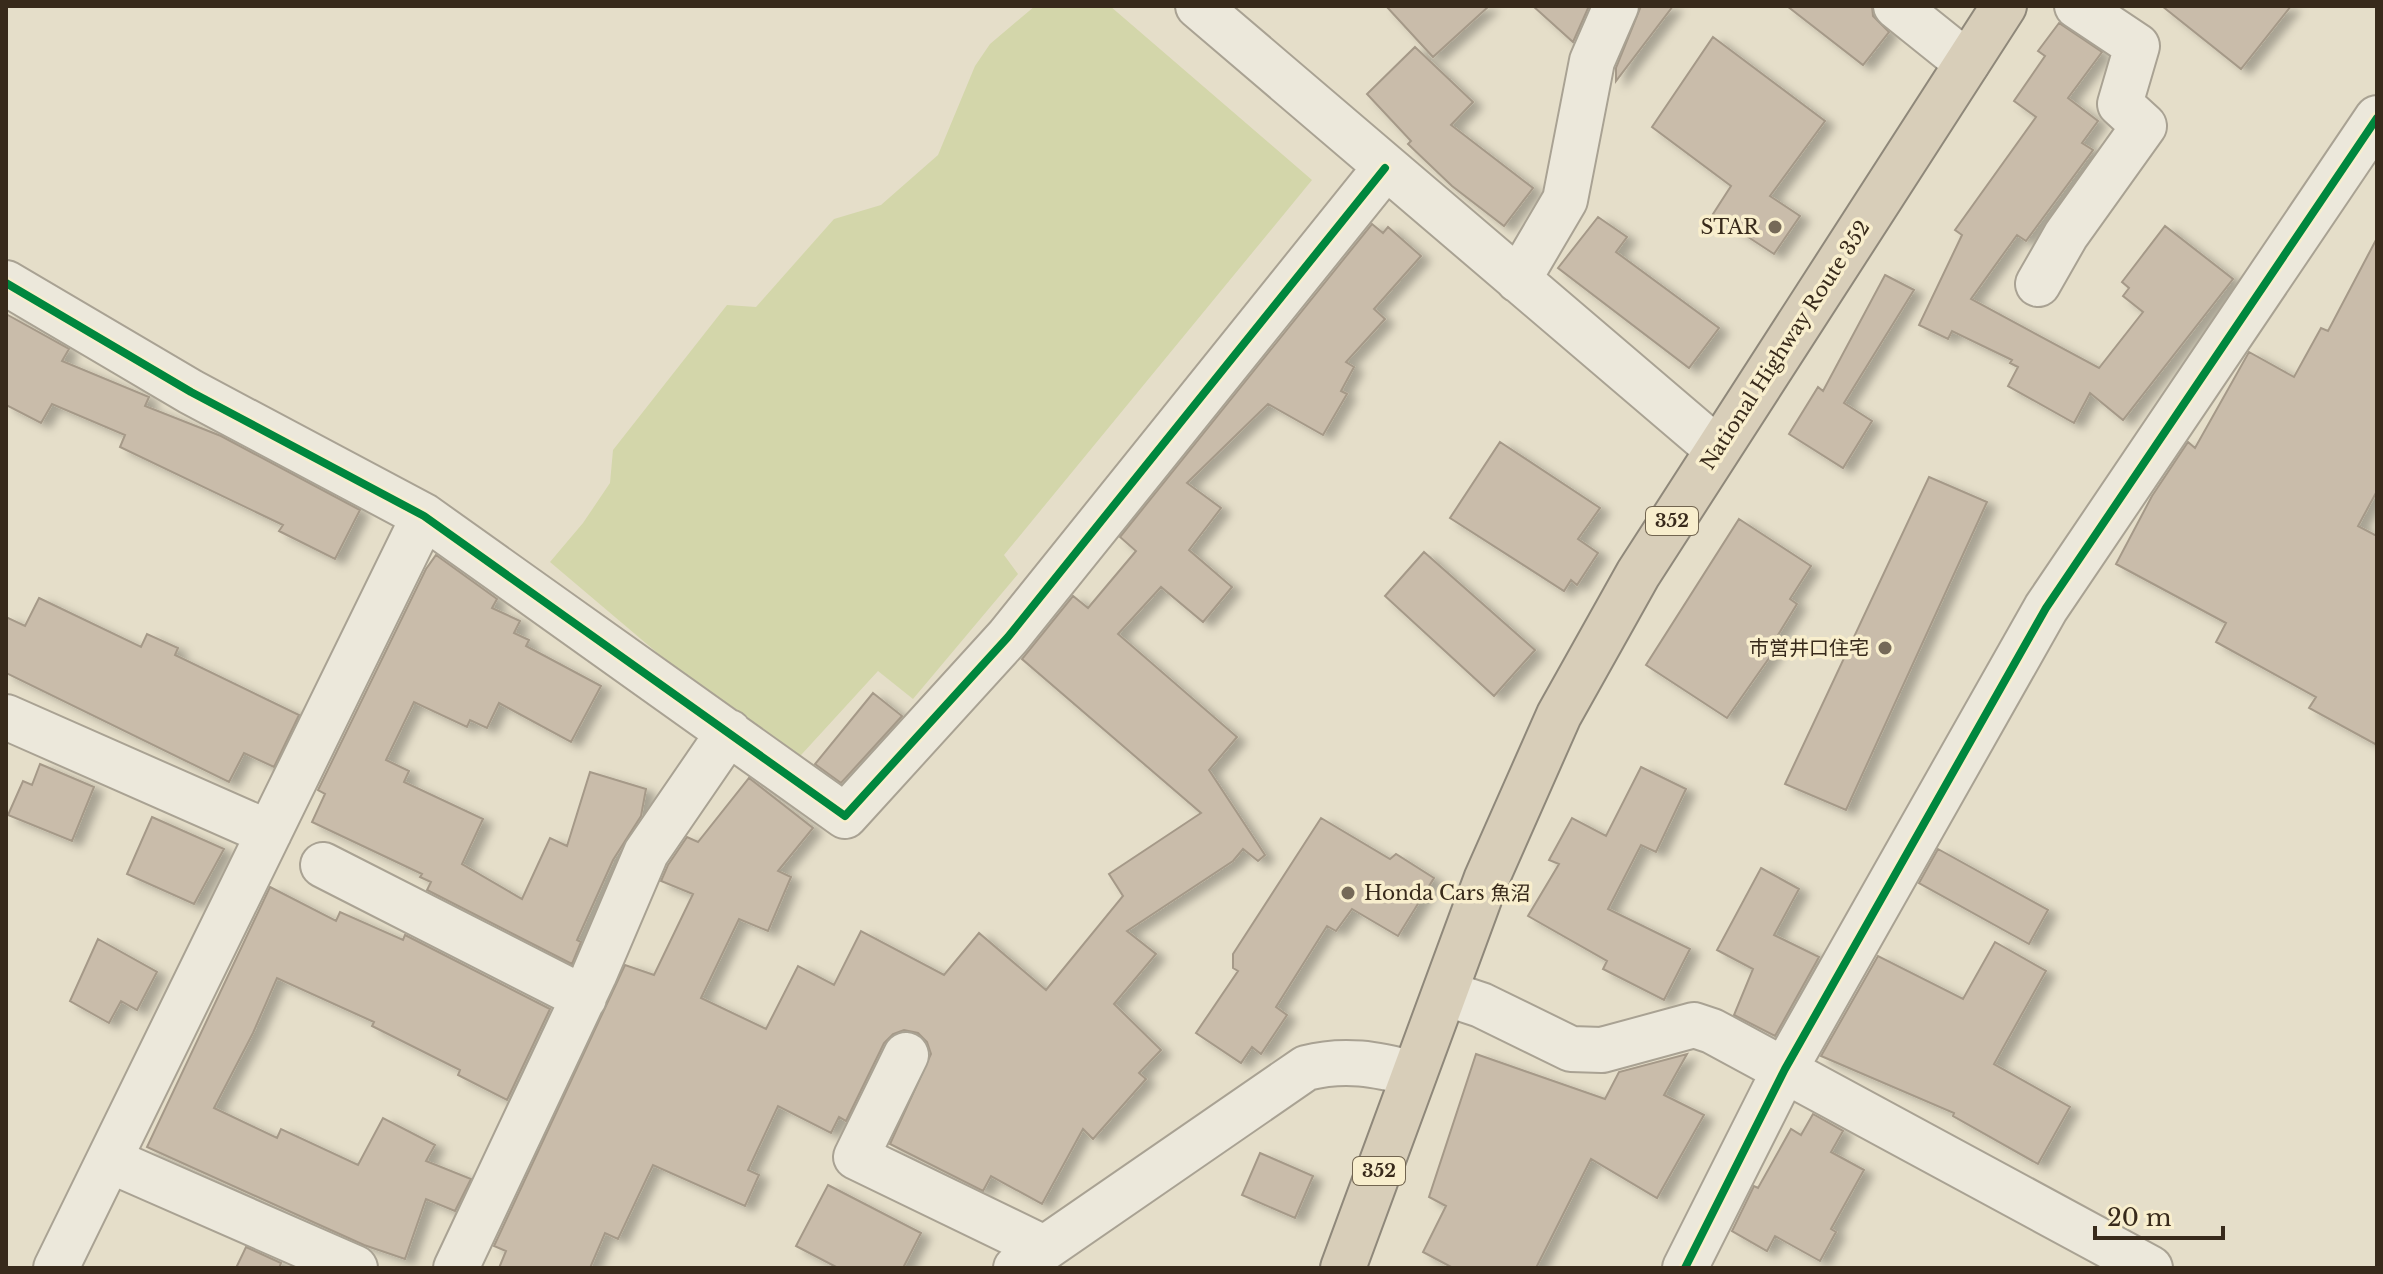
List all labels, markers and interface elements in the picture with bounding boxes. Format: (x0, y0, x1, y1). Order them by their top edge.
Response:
place label: STAR (1700, 215, 1760, 239)
street label: National Highway Route 352 (1695, 216, 1875, 474)
marker: STAR (1766, 218, 1784, 236)
road number: 352 (1646, 507, 1698, 535)
place label: 市営井口住宅 (1749, 636, 1869, 660)
marker: 市営井口住宅 (1876, 639, 1894, 657)
place label: Honda Cars 魚沼 (1364, 881, 1530, 905)
marker: Honda Cars 魚沼 (1339, 884, 1357, 902)
road number: 352 (1353, 1157, 1405, 1185)
scale bar (2095, 1190, 2223, 1240)
text: 20 m (2107, 1203, 2172, 1232)

